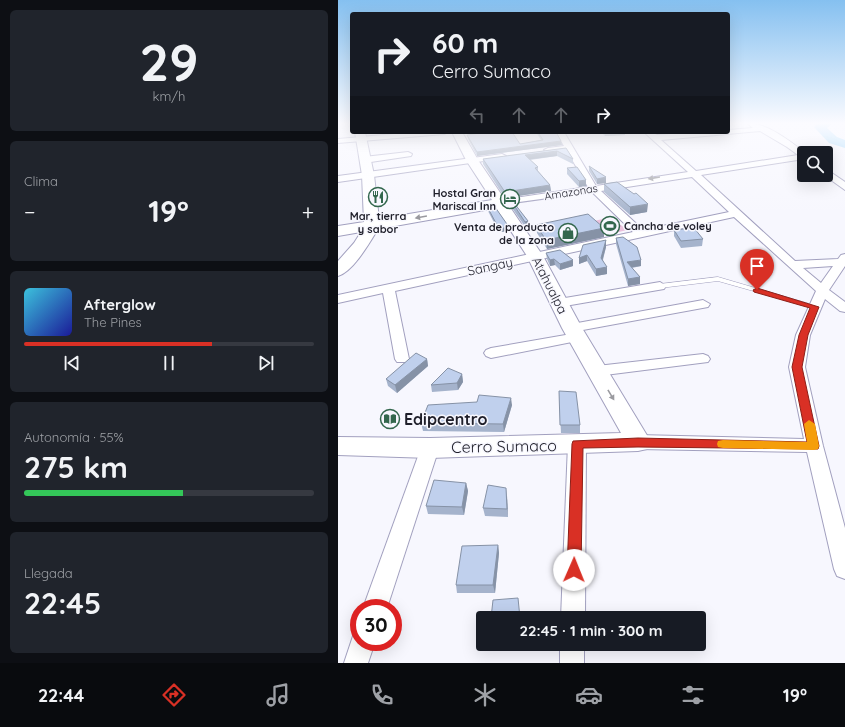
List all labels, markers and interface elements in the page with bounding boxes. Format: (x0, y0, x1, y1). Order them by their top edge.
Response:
text: 60 m (432, 25, 498, 60)
icon: right (366, 28, 418, 80)
text: 29 (139, 29, 199, 94)
text: Cerro Sumaco (432, 60, 551, 83)
text: km/h (153, 88, 185, 104)
icon: left (466, 104, 488, 126)
icon: ahead (508, 104, 530, 126)
icon: ahead (550, 104, 572, 126)
icon: right (592, 104, 614, 126)
map controls (797, 146, 833, 182)
button: search (797, 146, 833, 182)
text: Clima (24, 173, 58, 189)
one-way arrow (648, 176, 660, 182)
street label: Amazonas (543, 181, 599, 203)
restaurant icon: Mar, tierra y sabor (367, 186, 389, 208)
place label: Hostal Gran Mariscal Inn (433, 186, 496, 213)
hotel icon: Hostal Gran Mariscal Inn (499, 188, 521, 210)
text: 19° (148, 192, 189, 230)
text: − (24, 198, 35, 226)
text: + (302, 198, 314, 226)
place label: Mar, tierra y sabor (350, 209, 406, 236)
one-way arrow (415, 214, 427, 220)
sports icon: Cancha de voley (599, 215, 621, 237)
place label: Cancha de voley (624, 219, 712, 233)
place label: Venta de producto de la zona (454, 220, 554, 247)
shop icon: Venta de producto de la zona (557, 222, 579, 244)
pin (740, 249, 774, 290)
street label: Sangay (466, 253, 514, 279)
street label: Atahualpa (529, 254, 571, 316)
icon: arrive (746, 255, 768, 277)
text: Afterglow (84, 295, 156, 314)
text: The Pines (84, 314, 142, 330)
icon: previous (61, 352, 83, 374)
icon: pause (158, 352, 180, 374)
icon: next (255, 352, 277, 374)
one-way arrow (607, 390, 615, 400)
library icon: Edipcentro (379, 408, 401, 430)
place label: Edipcentro (404, 409, 487, 429)
text: Autonomía · 55% (24, 429, 124, 445)
street label: Cerro Sumaco (451, 435, 557, 457)
text: 275 km (24, 448, 128, 486)
position arrow (553, 549, 595, 591)
text: Llegada (24, 565, 73, 581)
text: 22:45 (24, 584, 101, 622)
speed limit sign: 30 (350, 599, 402, 651)
text: 22:45 · 1 min · 300 m (520, 621, 662, 640)
icon: directions (160, 681, 188, 709)
icon: music (264, 681, 292, 709)
icon: phone (368, 681, 396, 709)
icon: climate (471, 681, 499, 709)
icon: car (575, 681, 603, 709)
icon: filters (679, 681, 707, 709)
text: 22:44 (38, 684, 84, 707)
text: 19° (783, 684, 807, 707)

